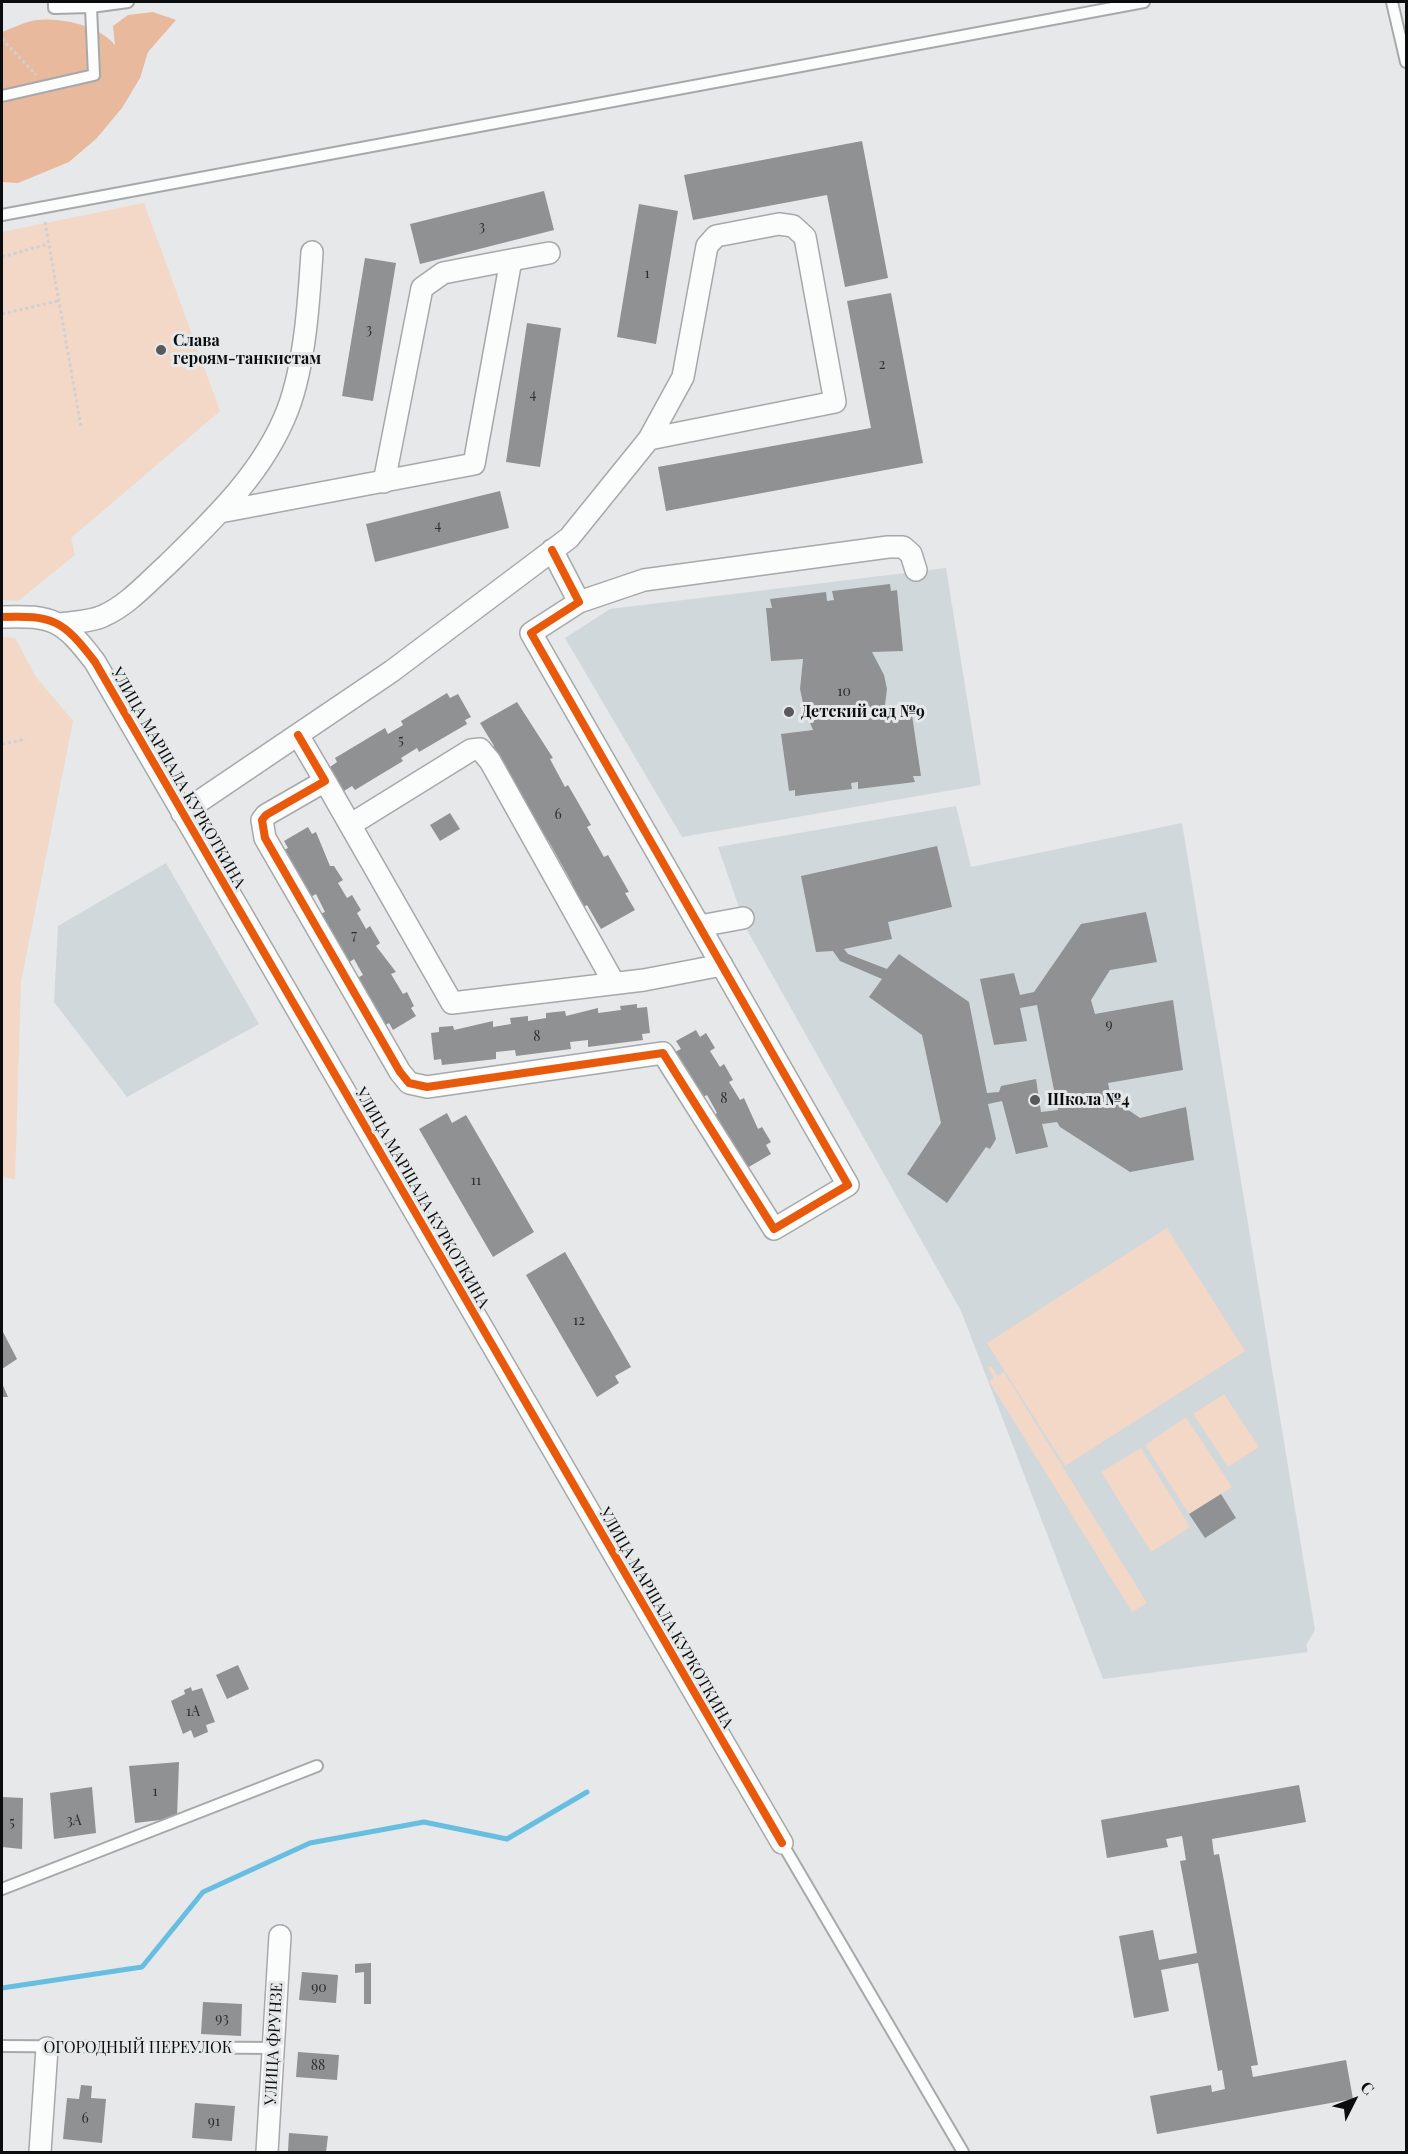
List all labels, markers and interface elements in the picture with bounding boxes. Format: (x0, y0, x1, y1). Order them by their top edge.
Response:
house number: 3 (479, 219, 485, 235)
house number: 1 (644, 266, 650, 282)
house number: 3 (366, 322, 372, 338)
place label: Слава героям-танкистам (173, 331, 321, 369)
marker: Слава героям-танкистам (154, 343, 168, 357)
house number: 2 (879, 357, 885, 373)
house number: 4 (530, 387, 536, 403)
house number: 4 (435, 518, 441, 534)
street label: УЛИЦА МАРШАЛА КУРКОТКИНА (107, 664, 249, 892)
house number: 10 (837, 684, 851, 700)
place label: Детский сад №9 (801, 702, 925, 722)
marker: Детский сад №9 (782, 705, 796, 719)
house number: 5 (398, 733, 404, 749)
house number: 6 (554, 807, 562, 823)
house number: 7 (351, 928, 357, 944)
house number: 9 (1105, 1017, 1113, 1033)
house number: 8 (533, 1029, 541, 1045)
street label: УЛИЦА МАРШАЛА КУРКОТКИНА (351, 1084, 493, 1312)
place label: Школа №4 (1047, 1090, 1130, 1110)
house number: 8 (720, 1091, 728, 1107)
marker: Школа №4 (1028, 1093, 1042, 1107)
house number: 11 (471, 1173, 481, 1189)
house number: 12 (573, 1313, 585, 1329)
street label: УЛИЦА МАРШАЛА КУРКОТКИНА (595, 1504, 737, 1732)
house number: 1А (186, 1704, 200, 1720)
house number: 1 (152, 1784, 158, 1800)
house number: 3А (66, 1813, 82, 1829)
house number: 5 (9, 1815, 15, 1831)
house number: 90 (311, 1980, 327, 1996)
street label: УЛИЦА ФРУНЗЕ (261, 1982, 287, 2106)
house number: 93 (215, 2011, 229, 2027)
street label: ОГОРОДНЫЙ ПЕРЕУЛОК (44, 2038, 232, 2058)
house number: 88 (311, 2058, 325, 2074)
north arrow (1324, 2070, 1384, 2130)
text: С (1356, 2076, 1379, 2099)
house number: 6 (81, 2111, 89, 2127)
house number: 91 (208, 2114, 220, 2130)

